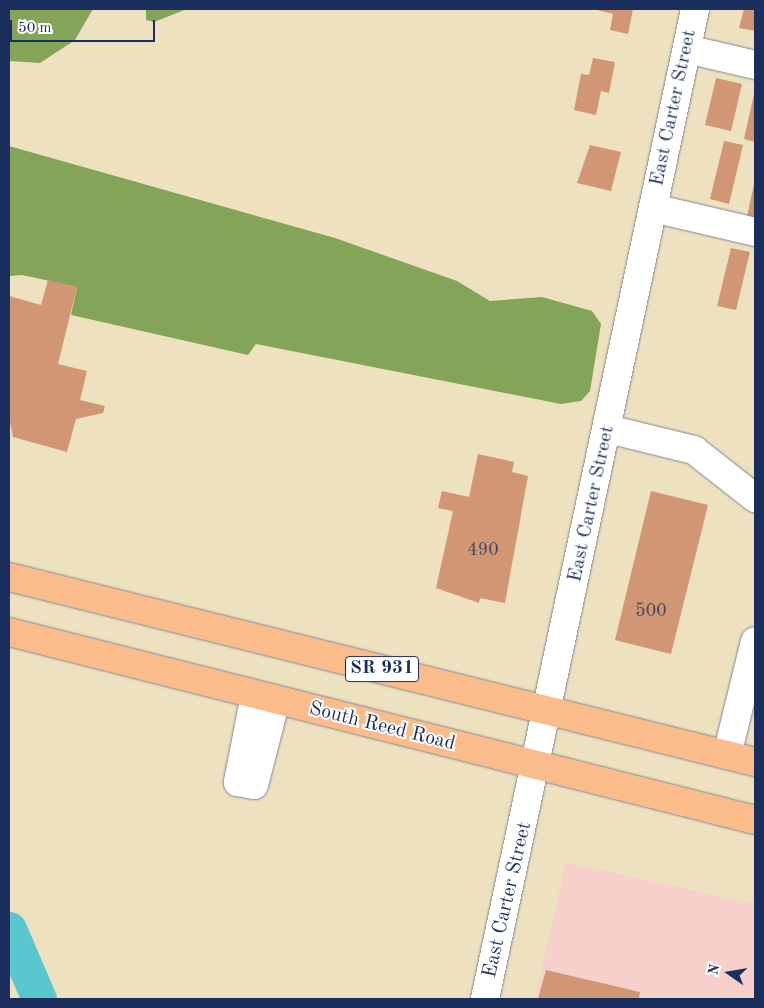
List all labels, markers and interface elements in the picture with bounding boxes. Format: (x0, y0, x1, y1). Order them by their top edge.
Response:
scale bar (12, 10, 158, 42)
text: 50 m (18, 21, 52, 36)
street label: East Carter Street (646, 28, 702, 188)
street label: East Carter Street (564, 424, 620, 584)
house number: 490 (467, 539, 499, 561)
house number: 500 (635, 600, 667, 622)
road number: SR 931 (344, 652, 420, 686)
street label: South Reed Road (306, 697, 458, 757)
street label: East Carter Street (478, 820, 538, 980)
north arrow (704, 948, 754, 998)
text: N (706, 963, 722, 976)

